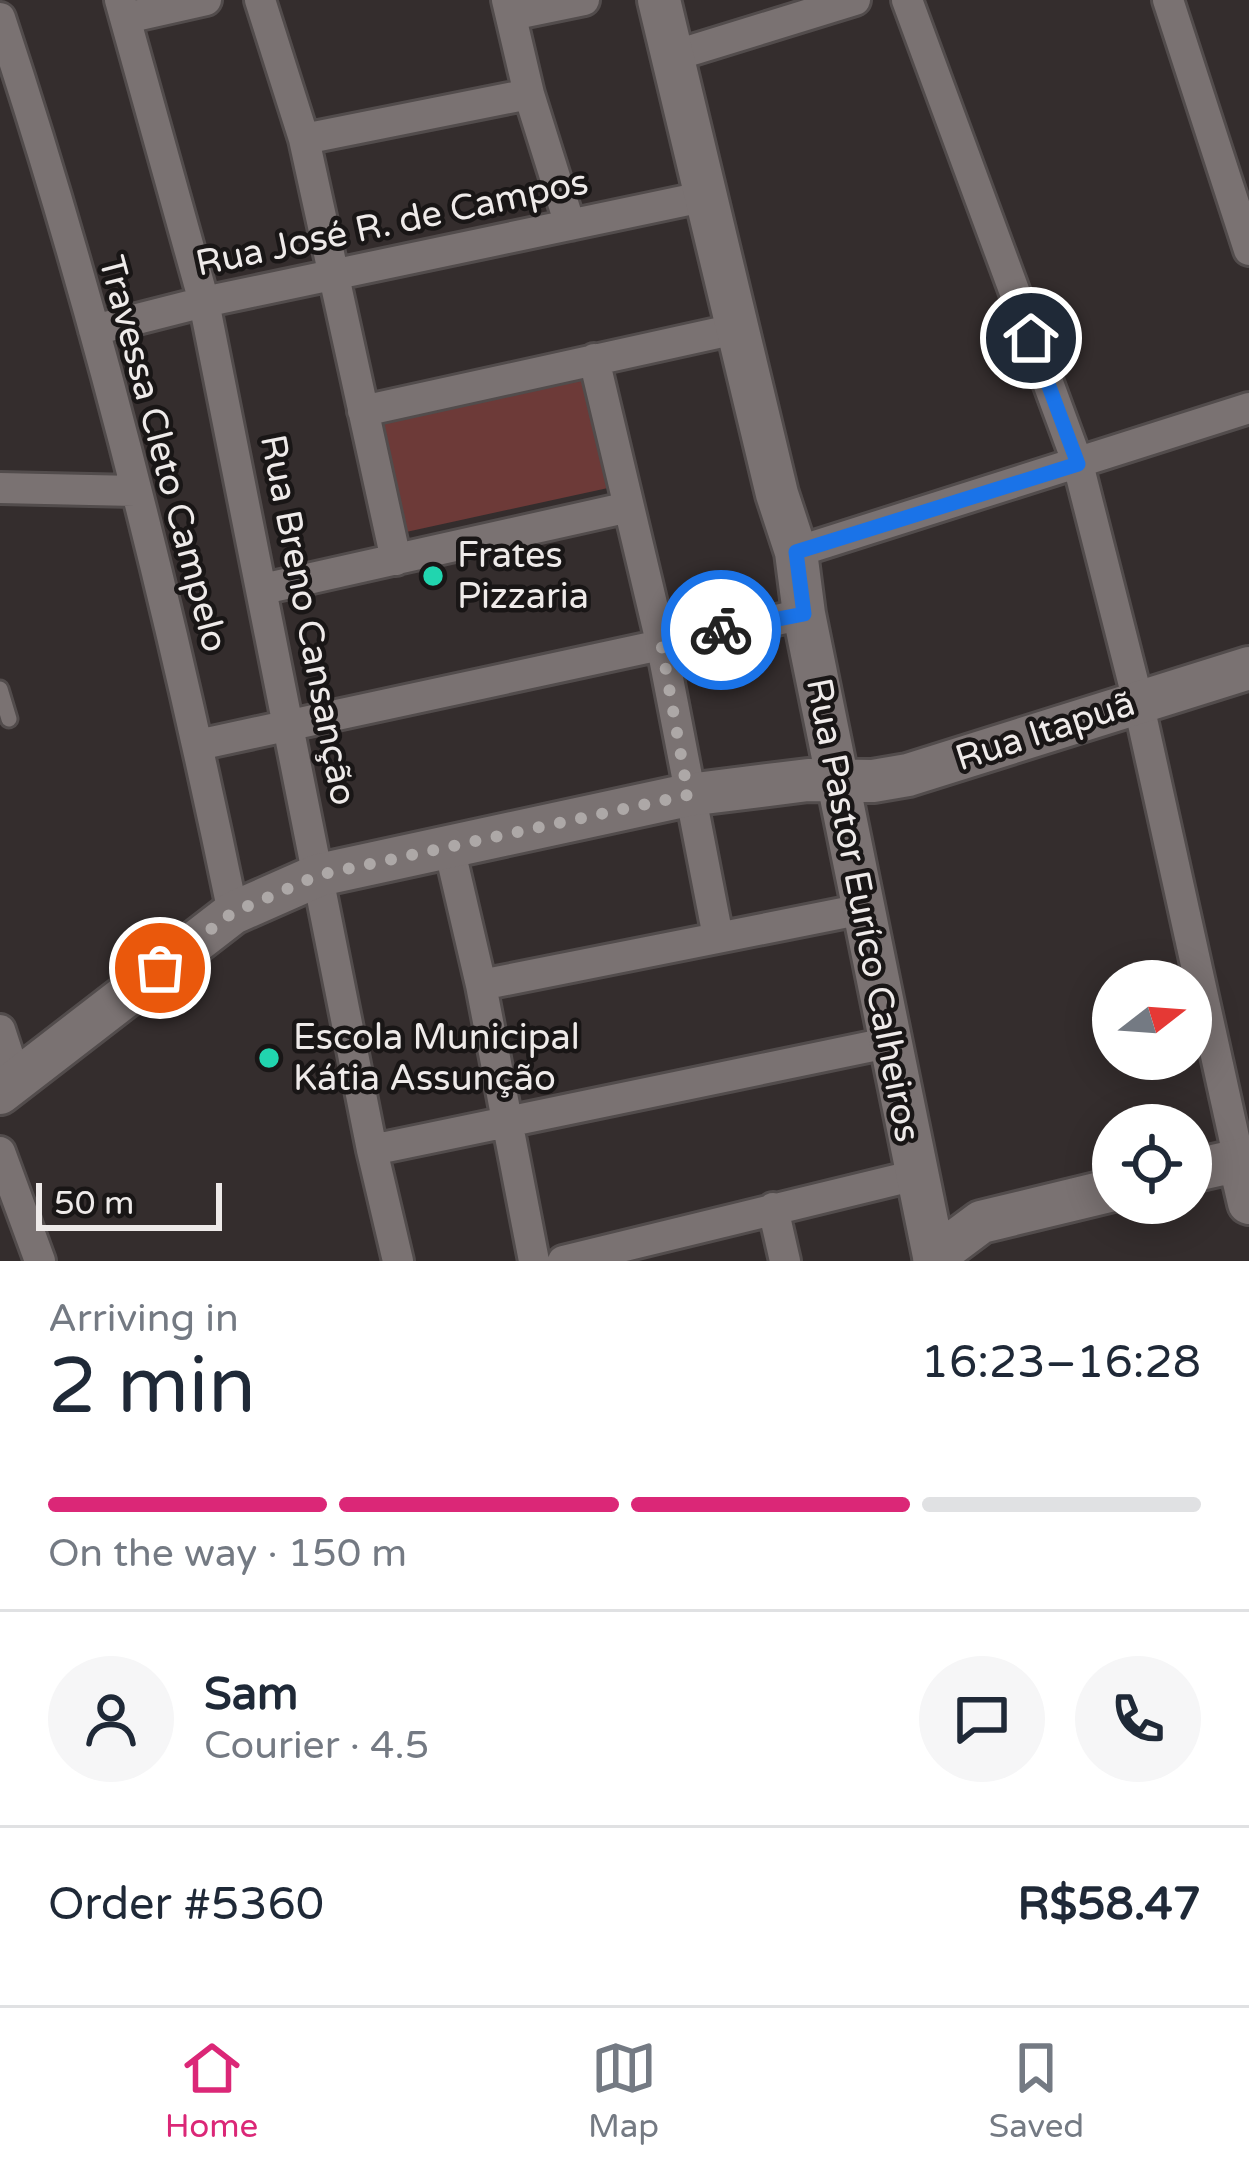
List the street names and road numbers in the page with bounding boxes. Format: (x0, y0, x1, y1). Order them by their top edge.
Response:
street label: Rua José R. de Campos (192, 160, 592, 286)
street label: Travessa Cleto Campelo (89, 251, 237, 657)
street label: Rua Breno Cansanção (251, 431, 365, 809)
street label: Rua Pastor Euríco Calheiros (797, 674, 929, 1146)
street label: Rua Itapuã (950, 682, 1140, 780)

